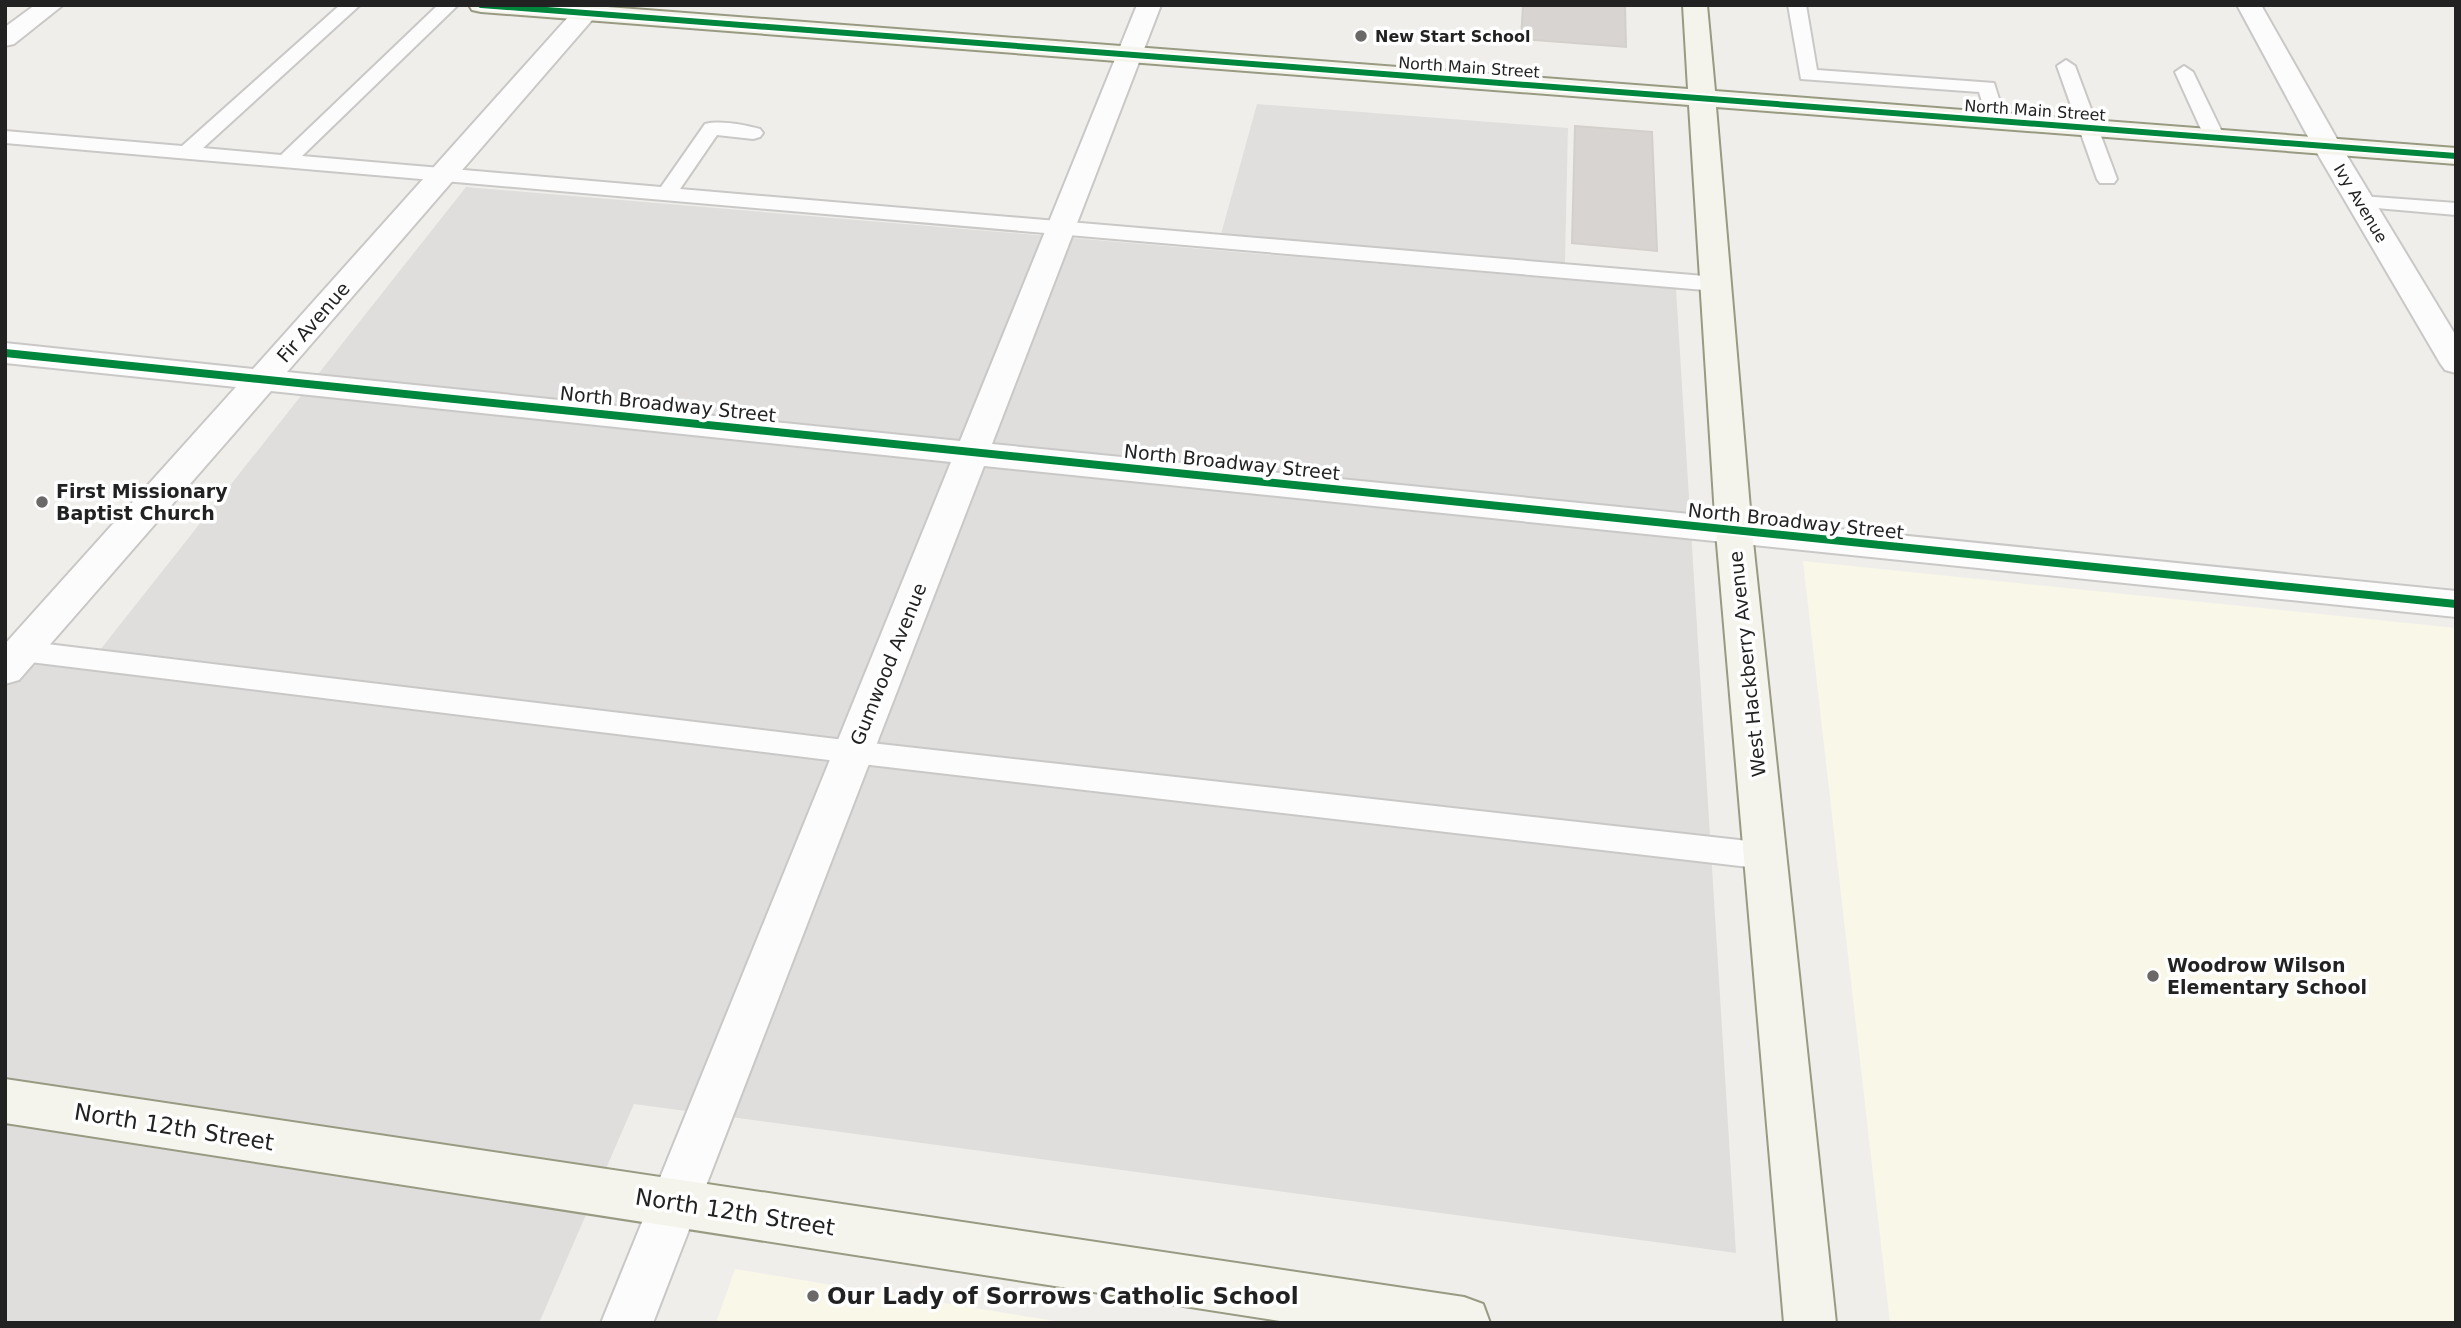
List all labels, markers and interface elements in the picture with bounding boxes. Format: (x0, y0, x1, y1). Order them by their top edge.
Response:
place label: New Start School (1375, 27, 1531, 46)
marker: New Start School (1353, 28, 1369, 44)
street label: North Main Street (1398, 53, 1540, 82)
street label: North Main Street (1964, 96, 2106, 125)
street label: Ivy Avenue (2330, 161, 2391, 246)
street label: Fir Avenue (272, 277, 354, 367)
street label: North Broadway Street (559, 382, 777, 426)
street label: North Broadway Street (1123, 440, 1341, 484)
place label: First Missionary Baptist Church (56, 480, 228, 524)
marker: First Missionary Baptist Church (34, 494, 50, 510)
street label: North Broadway Street (1687, 499, 1905, 543)
street label: West Hackberry Avenue (1724, 550, 1770, 778)
street label: Gumwood Avenue (845, 580, 931, 748)
place label: Woodrow Wilson Elementary School (2167, 954, 2367, 998)
marker: Woodrow Wilson Elementary School (2145, 968, 2161, 984)
street label: North 12th Street (72, 1098, 276, 1156)
street label: North 12th Street (633, 1183, 837, 1241)
place label: Our Lady of Sorrows Catholic School (827, 1283, 1299, 1309)
marker: Our Lady of Sorrows Catholic School (805, 1288, 821, 1304)

